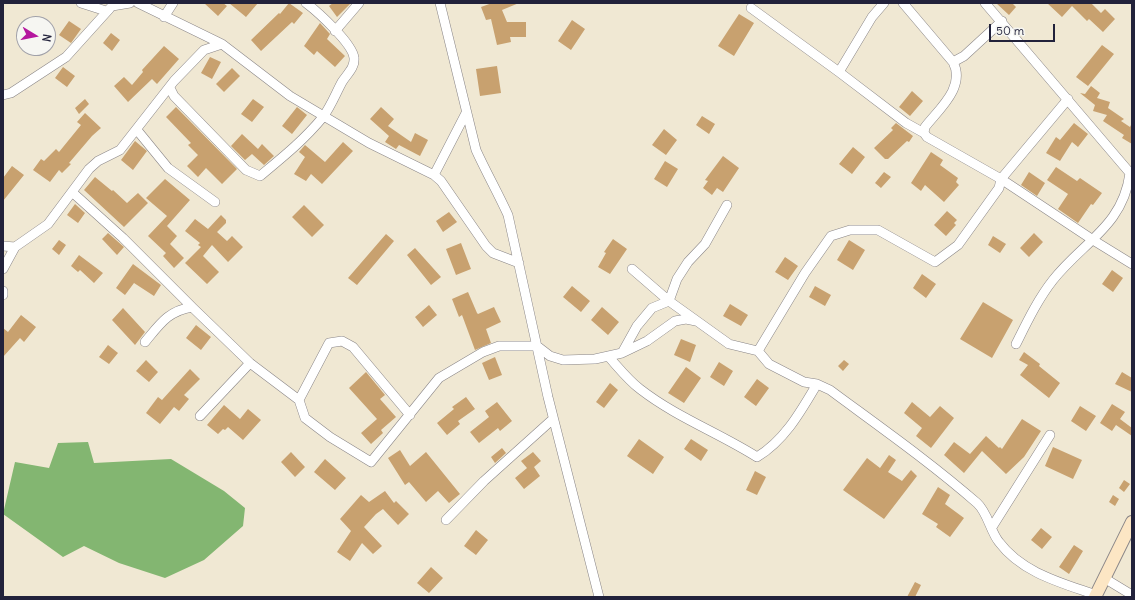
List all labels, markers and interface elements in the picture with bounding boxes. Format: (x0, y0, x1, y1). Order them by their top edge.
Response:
north arrow (16, 16, 56, 56)
scale bar (991, 16, 1057, 42)
text: 50 m (996, 23, 1024, 38)
text: N (39, 33, 54, 43)

